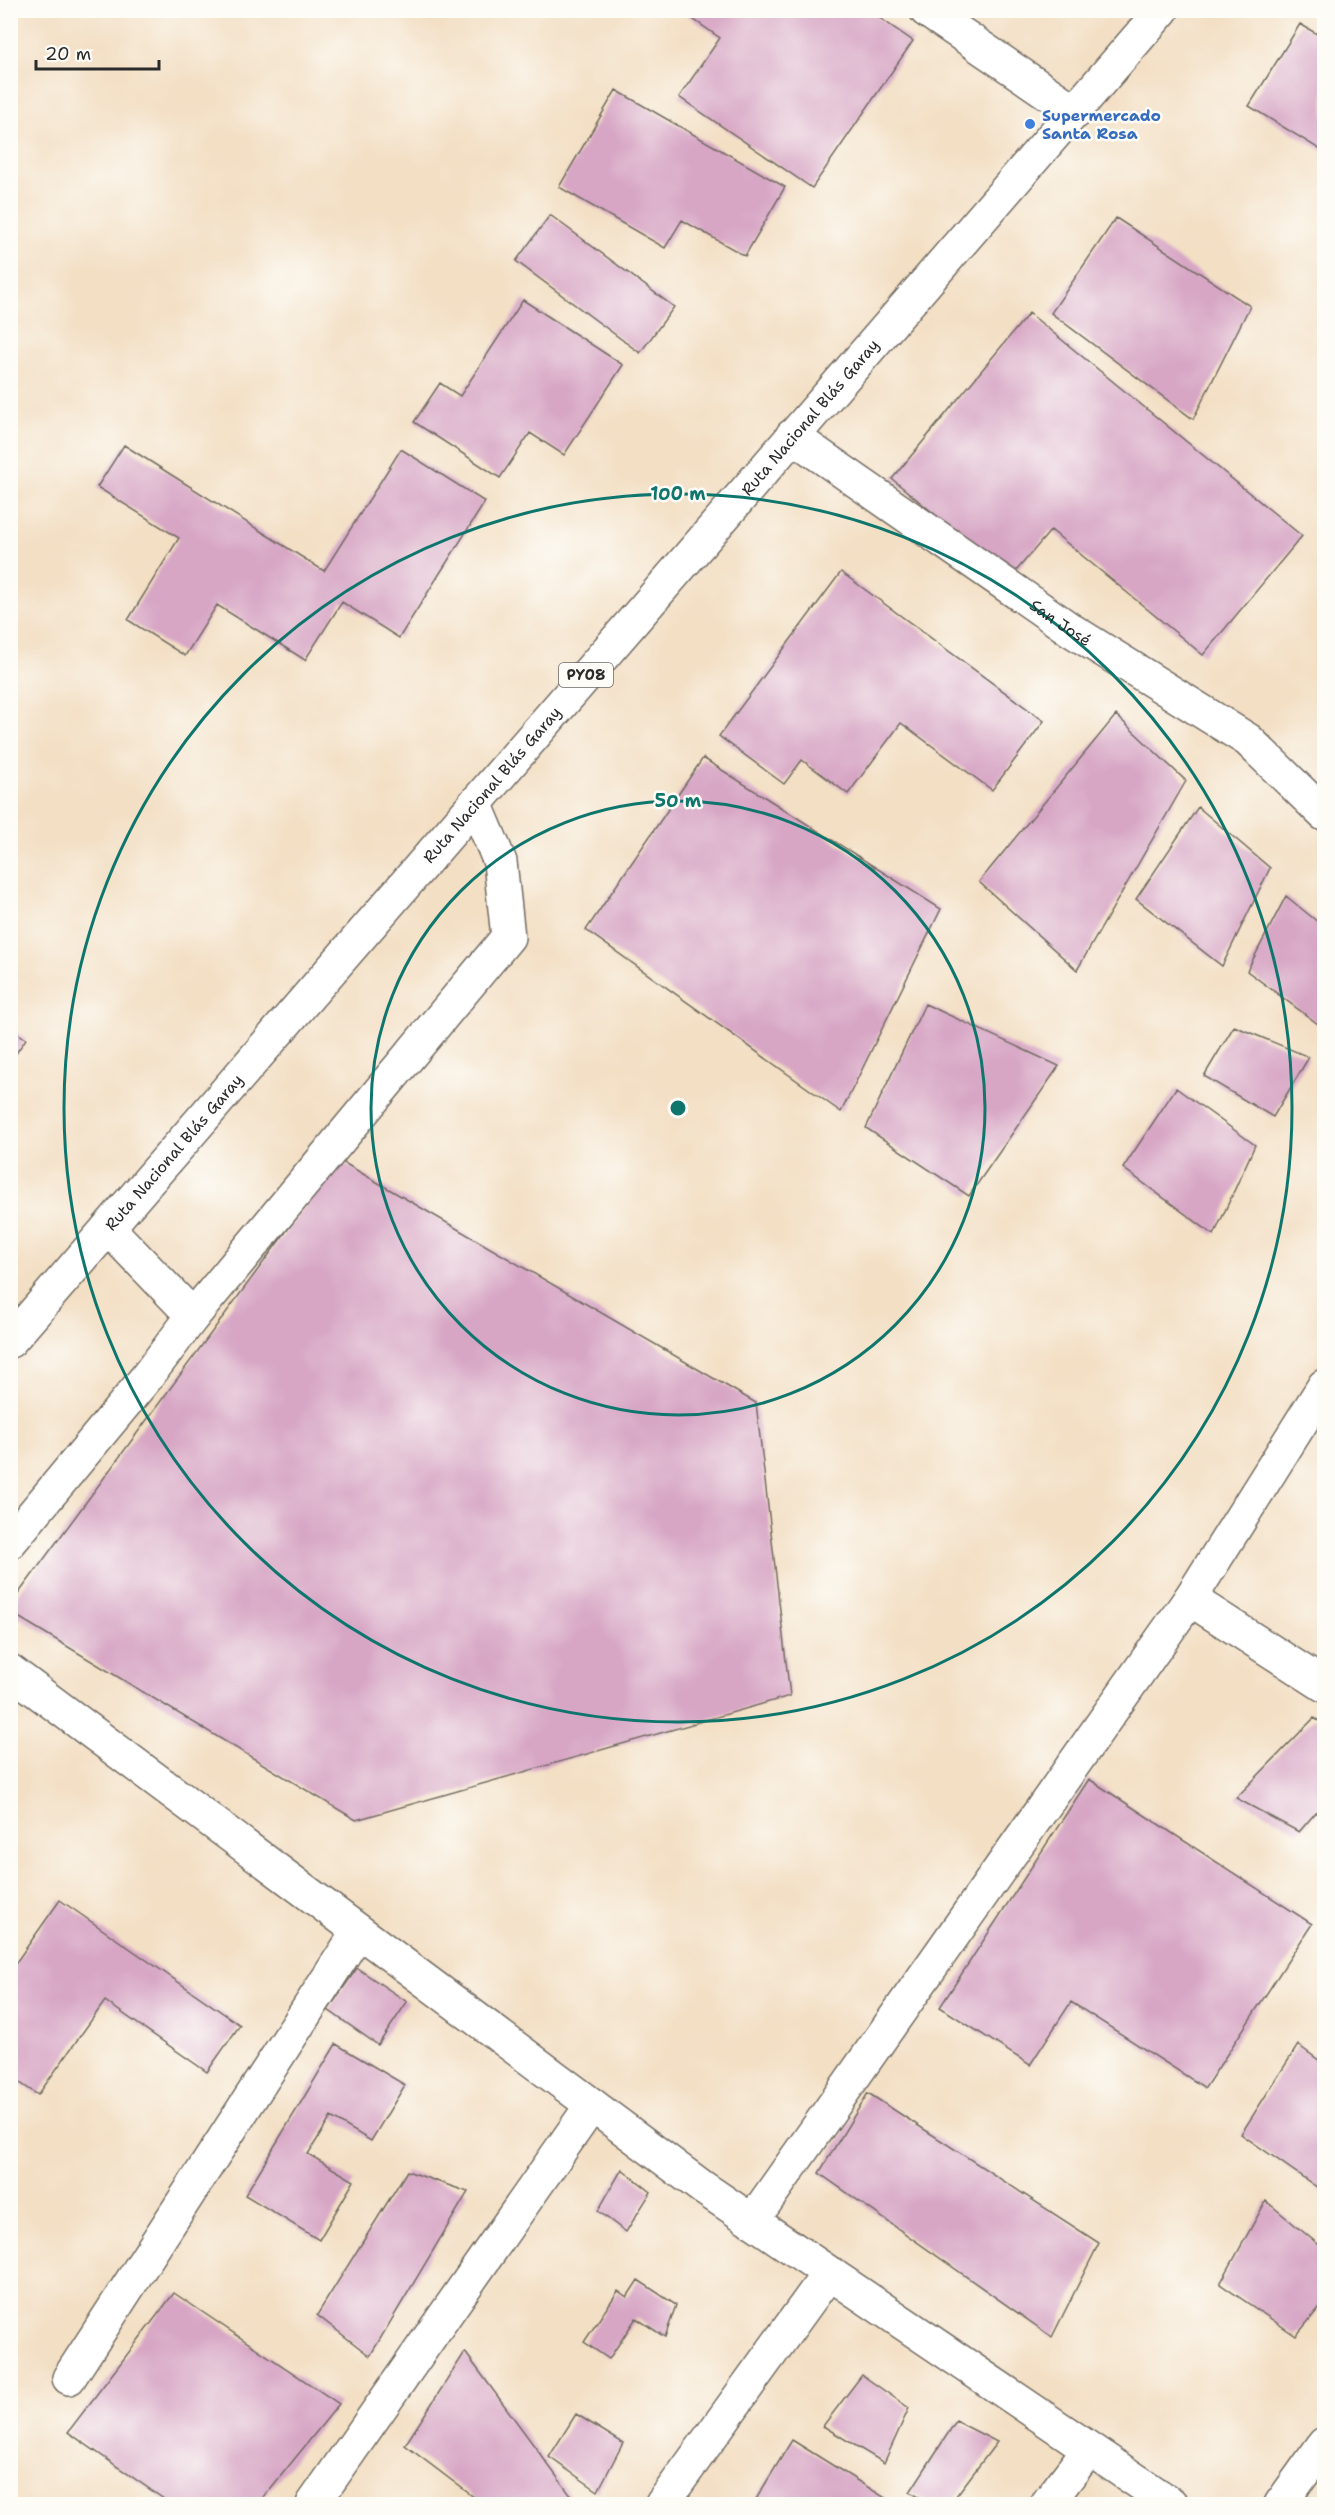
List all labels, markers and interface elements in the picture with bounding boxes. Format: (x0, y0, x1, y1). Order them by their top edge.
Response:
scale bar (36, 33, 159, 71)
text: 20 m (45, 42, 91, 66)
place label: Supermercado Santa Rosa (1042, 105, 1161, 144)
marker: Supermercado Santa Rosa (1023, 117, 1037, 131)
street label: Ruta Nacional Blás Garay (736, 334, 883, 500)
text: 100 m (650, 482, 706, 506)
street label: San José (1026, 594, 1095, 651)
road number: PY08 (559, 663, 613, 687)
street label: Ruta Nacional Blás Garay (418, 702, 565, 867)
text: 50 m (655, 789, 702, 813)
street label: Ruta Nacional Blás Garay (100, 1069, 247, 1235)
centre of rings (668, 1098, 688, 1118)

